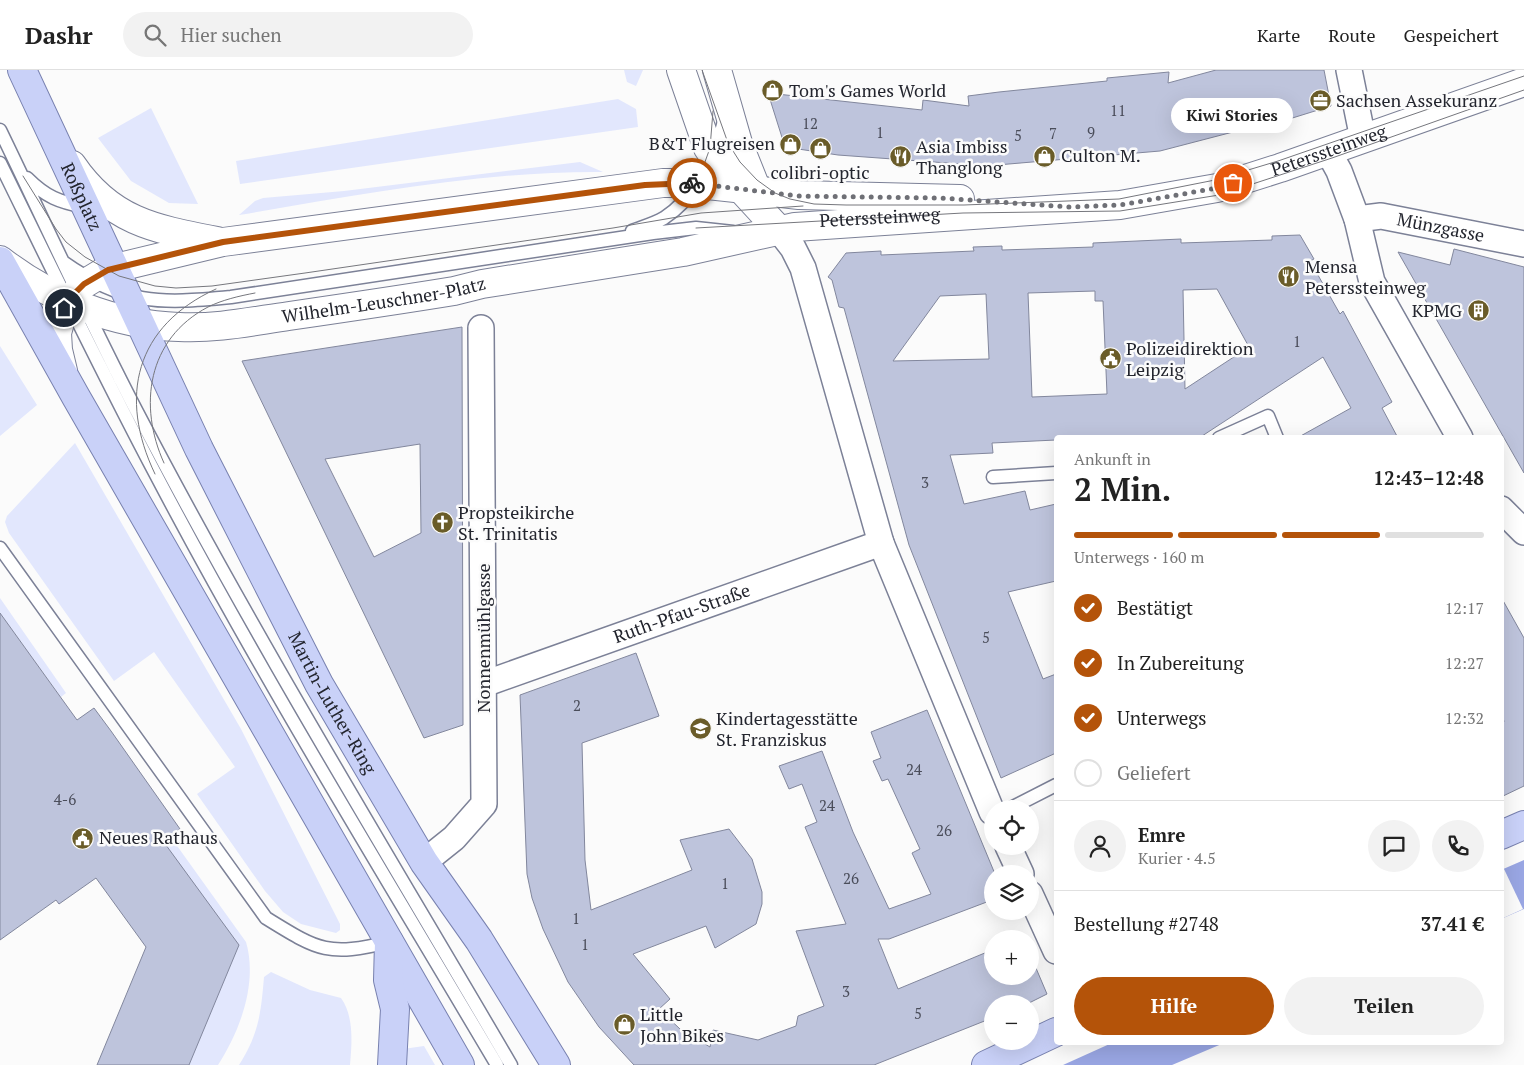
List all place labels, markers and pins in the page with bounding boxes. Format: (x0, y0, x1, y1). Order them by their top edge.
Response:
place label: Tom's Games World (789, 78, 946, 102)
shop icon: Tom's Games World (761, 79, 785, 103)
place label: Sachsen Assekuranz (1336, 88, 1497, 112)
office icon: Sachsen Assekuranz (1308, 89, 1332, 113)
callout: Kiwi Stories (1172, 98, 1294, 133)
place label: B&T Flugreisen (649, 131, 775, 155)
shop icon: B&T Flugreisen (779, 132, 803, 156)
place label: Asia Imbiss Thanglong (916, 134, 1008, 179)
shop icon: colibri-optic (808, 136, 832, 160)
place label: Culton M. (1061, 143, 1141, 167)
shop icon: Culton M. (1033, 144, 1057, 168)
restaurant icon: Asia Imbiss Thanglong (888, 145, 912, 169)
place label: colibri-optic (770, 160, 870, 184)
pin (1212, 162, 1254, 204)
place label: Mensa Peterssteinweg (1305, 254, 1426, 299)
restaurant icon: Mensa Peterssteinweg (1277, 265, 1301, 289)
pin (43, 287, 85, 329)
place label: KPMG (1412, 298, 1463, 322)
building icon: KPMG (1466, 299, 1490, 323)
place label: Polizeidirektion Leipzig (1126, 336, 1254, 381)
public building icon: Polizeidirektion Leipzig (1098, 347, 1122, 371)
place label: Propsteikirche St. Trinitatis (458, 500, 574, 545)
church icon: Propsteikirche St. Trinitatis (430, 511, 454, 535)
place label: Kindertagesstätte St. Franziskus (716, 706, 858, 751)
school or university icon: Kindertagesstätte St. Franziskus (688, 717, 712, 741)
place label: Neues Rathaus (99, 825, 218, 849)
public building icon: Neues Rathaus (71, 826, 95, 850)
place label: Little John Bikes (640, 1002, 724, 1047)
shop icon: Little John Bikes (612, 1013, 636, 1037)

